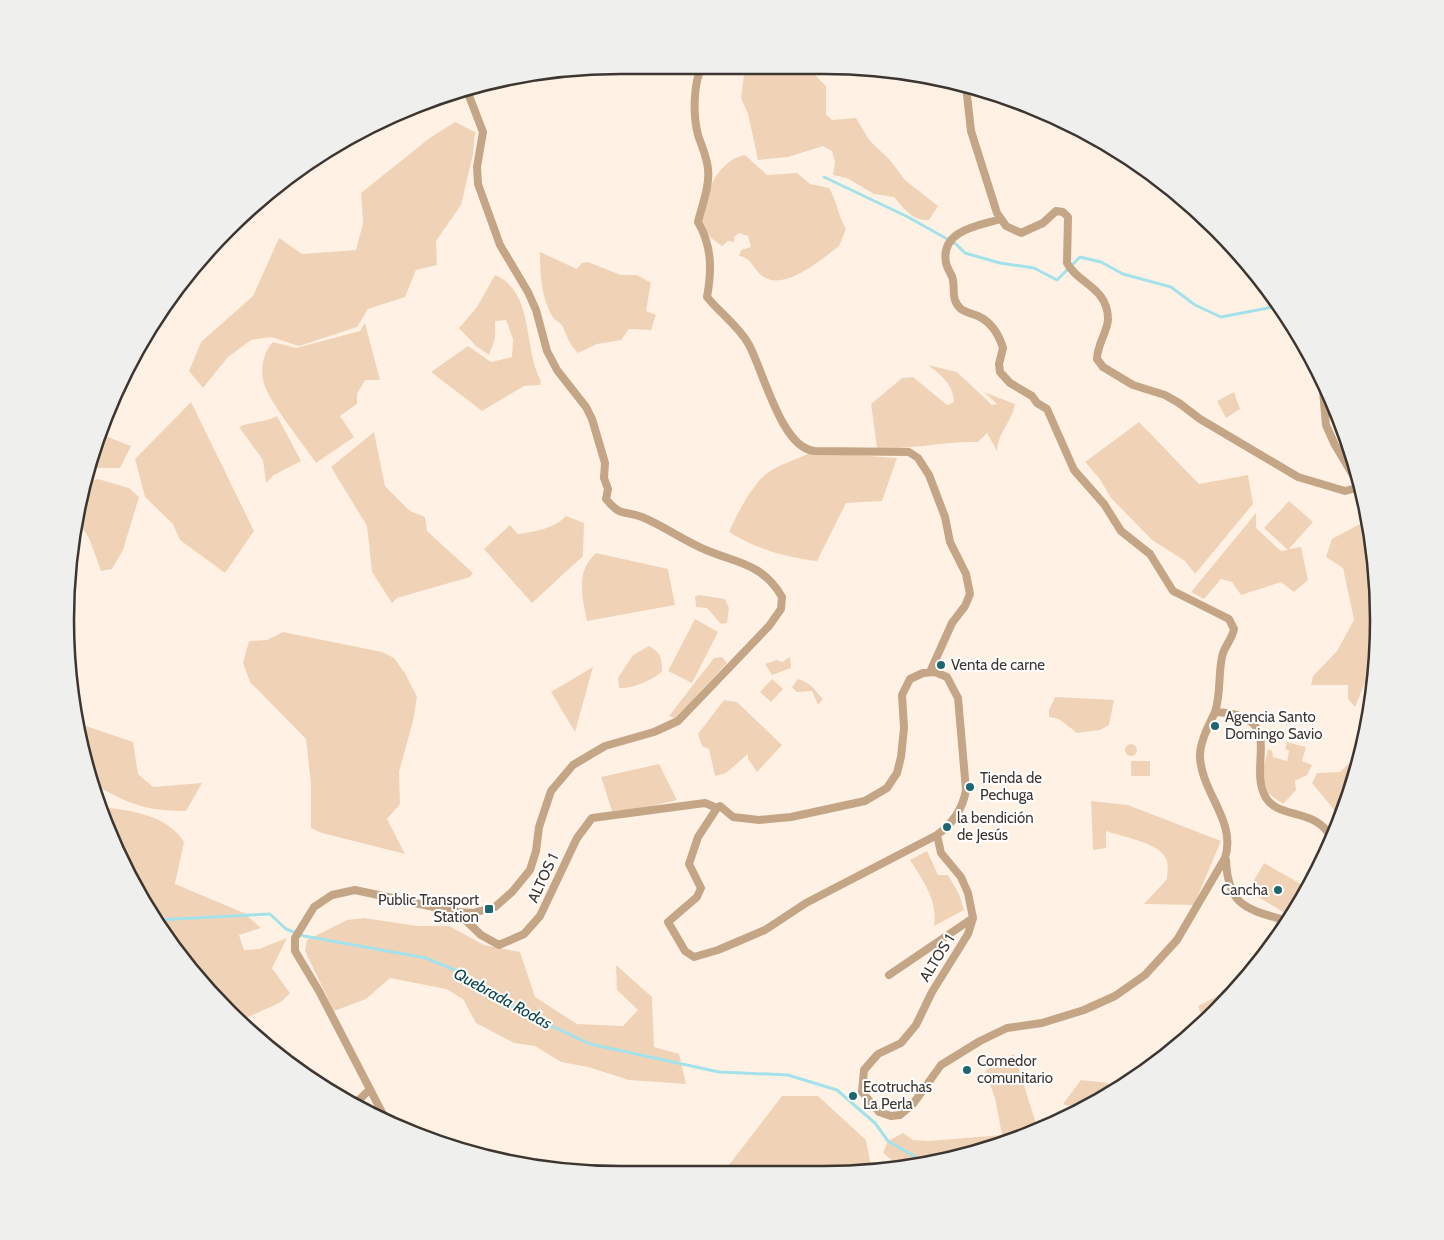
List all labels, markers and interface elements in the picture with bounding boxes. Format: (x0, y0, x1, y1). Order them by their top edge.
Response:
place label: Venta de carne (951, 656, 1045, 674)
marker: Venta de carne (935, 659, 947, 671)
place label: Agencia Santo Domingo Savio (1225, 708, 1322, 743)
marker: Agencia Santo Domingo Savio (1209, 720, 1221, 732)
place label: Tienda de Pechuga (980, 769, 1042, 804)
marker: Tienda de Pechuga (964, 781, 976, 793)
place label: la bendición de Jesús (957, 809, 1034, 844)
marker: la bendición de Jesús (941, 821, 953, 833)
street label: ALTOS 1 (524, 851, 562, 905)
place label: Cancha (1221, 881, 1269, 899)
marker: Cancha (1272, 884, 1284, 896)
place label: Public Transport Station (378, 891, 479, 926)
marker: Public Transport Station (483, 903, 495, 915)
street label: ALTOS 1 (916, 931, 958, 985)
water label: Quebrada Rodas (451, 964, 555, 1033)
place label: Comedor comunitario (977, 1052, 1053, 1087)
marker: Comedor comunitario (961, 1064, 973, 1076)
place label: Ecotruchas La Perla (863, 1078, 932, 1113)
marker: Ecotruchas La Perla (847, 1090, 859, 1102)

